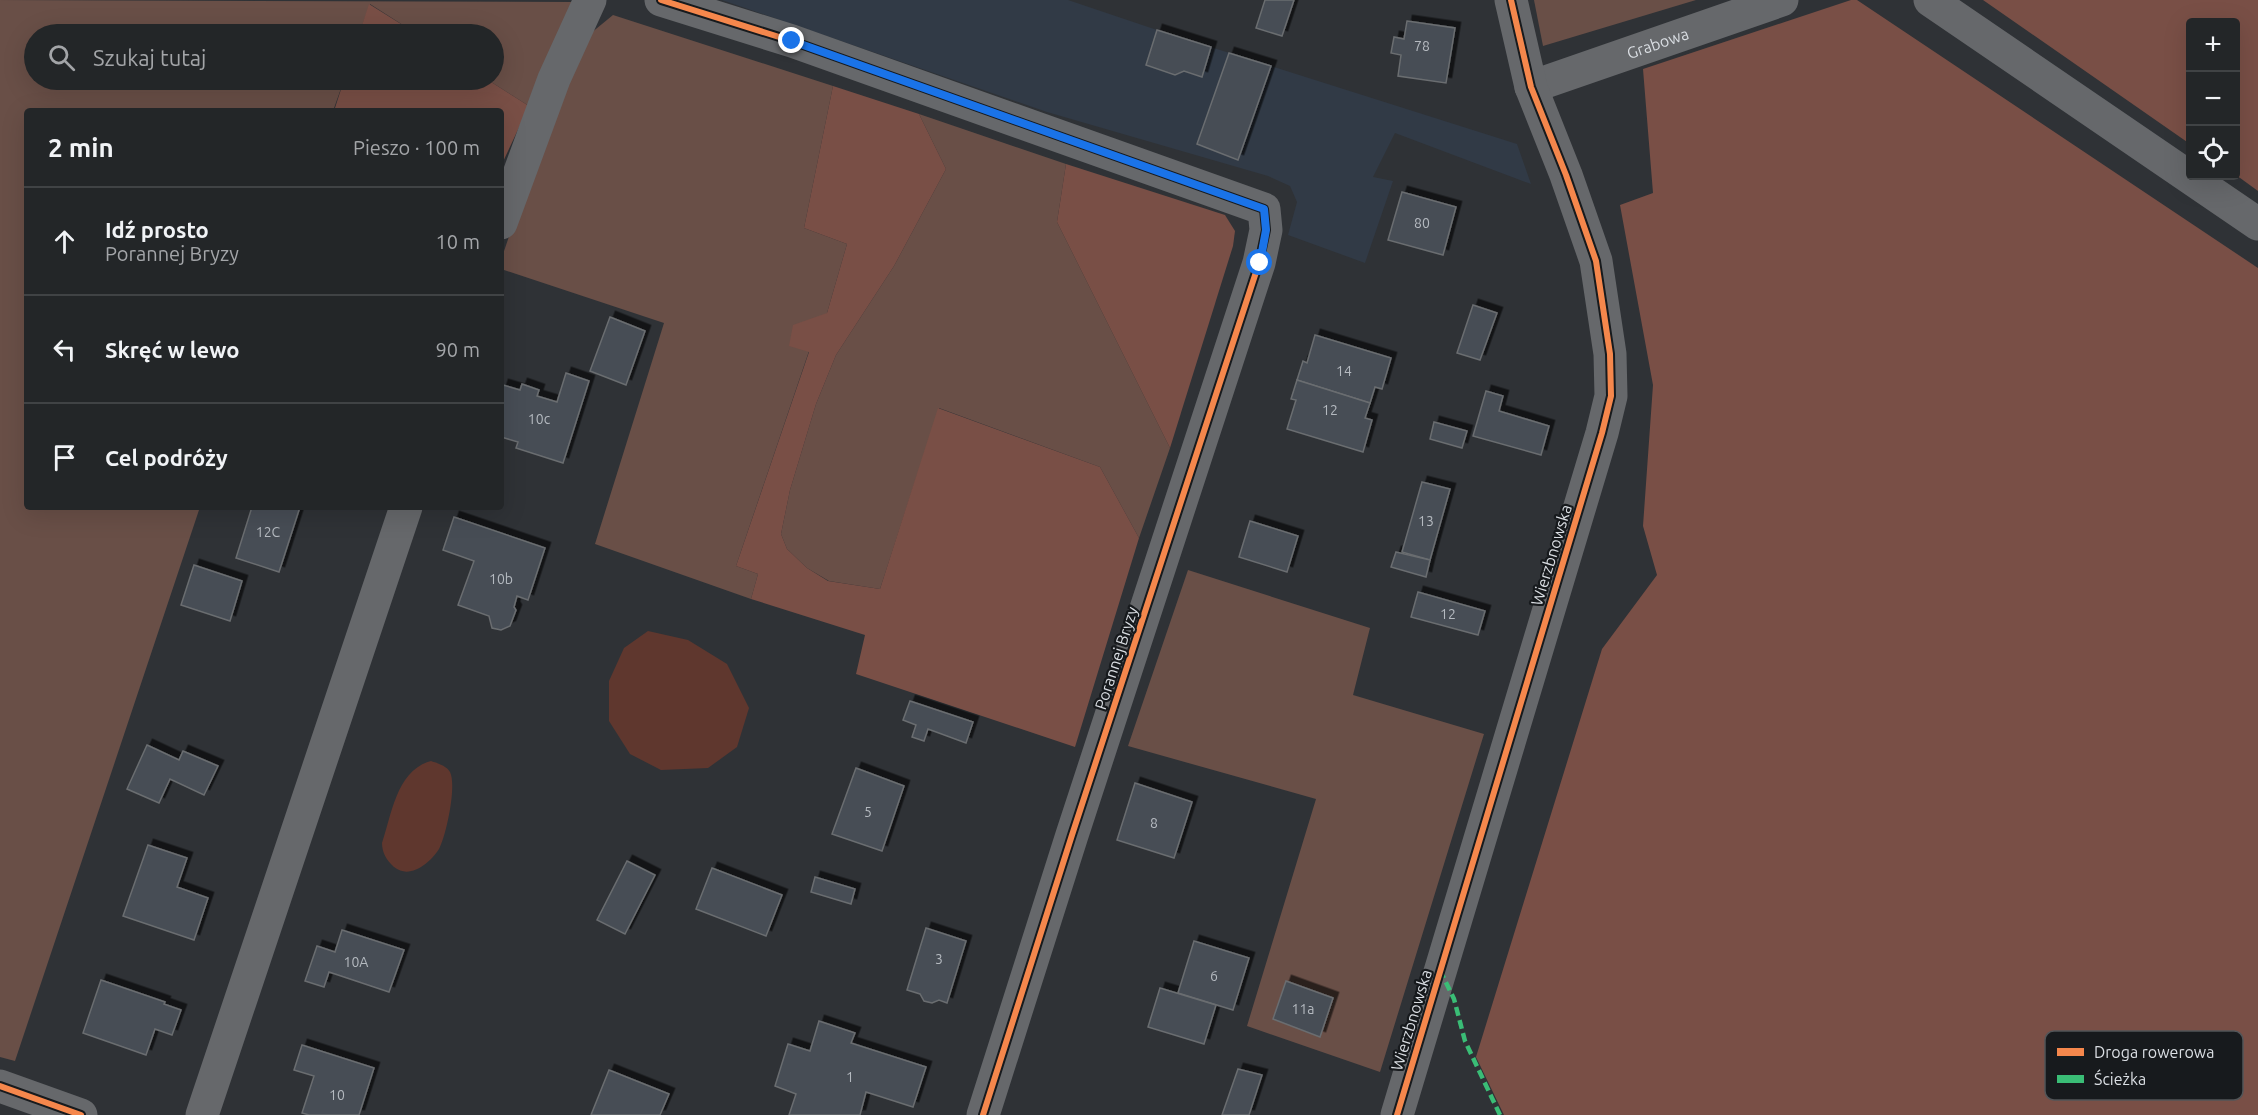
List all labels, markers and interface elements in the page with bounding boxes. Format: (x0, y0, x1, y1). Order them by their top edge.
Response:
map controls (2186, 18, 2240, 180)
button: + (2186, 18, 2240, 72)
search box (24, 24, 504, 90)
street label: Grabowa (1624, 24, 1691, 62)
route end (778, 27, 804, 53)
house number: 78 (1414, 38, 1430, 54)
icon: search (45, 41, 78, 74)
text: Szukaj tutaj (93, 45, 206, 70)
button: − (2186, 72, 2240, 126)
button: locate (2186, 126, 2240, 180)
text: 2 min (48, 133, 114, 162)
text: Pieszo · 100 m (353, 136, 480, 159)
house number: 80 (1414, 215, 1430, 231)
text: Idź prosto (105, 217, 209, 242)
icon: ahead (48, 225, 81, 258)
text: 10 m (436, 230, 480, 253)
text: Porannej Bryzy (105, 242, 239, 265)
route start (1246, 249, 1272, 275)
icon: left (48, 333, 81, 366)
text: Skręć w lewo (105, 337, 239, 362)
text: 90 m (436, 338, 480, 361)
house number: 14 (1336, 363, 1352, 379)
house number: 12 (1322, 402, 1338, 418)
house number: 10c (528, 411, 551, 427)
icon: arrive (48, 441, 81, 474)
text: Cel podróży (105, 445, 228, 470)
street label: Wierzbnowska (1527, 502, 1575, 608)
house number: 13 (1418, 513, 1434, 529)
house number: 12C (256, 524, 281, 540)
house number: 10b (489, 571, 513, 587)
street label: Porannej Bryzy (1091, 604, 1141, 712)
house number: 12 (1440, 606, 1456, 622)
house number: 5 (864, 804, 872, 820)
house number: 8 (1150, 815, 1158, 831)
house number: 3 (935, 951, 943, 967)
house number: 10A (344, 954, 368, 970)
street label: Wierzbnowska (1387, 967, 1435, 1073)
house number: 6 (1210, 968, 1218, 984)
house number: 11a (1292, 1001, 1315, 1017)
legend (2045, 1031, 2243, 1100)
text: Droga rowerowa (2094, 1043, 2214, 1061)
house number: 1 (846, 1069, 854, 1085)
text: Ścieżka (2094, 1069, 2146, 1088)
house number: 10 (329, 1087, 345, 1103)

